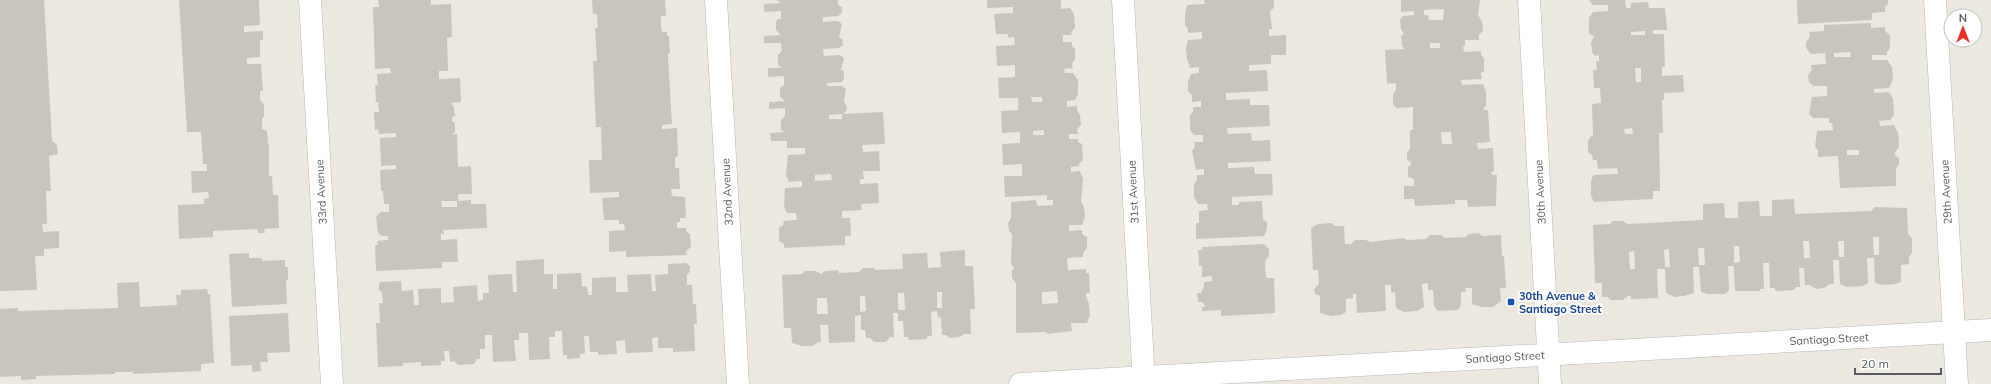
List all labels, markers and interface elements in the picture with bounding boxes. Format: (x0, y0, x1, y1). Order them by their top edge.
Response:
north arrow (1943, 8, 1983, 48)
text: N (1959, 11, 1967, 25)
street label: 32nd Avenue (718, 158, 736, 226)
street label: 33rd Avenue (312, 159, 330, 225)
street label: 30th Avenue (1531, 159, 1549, 225)
street label: 29th Avenue (1937, 159, 1955, 225)
street label: 31st Avenue (1124, 160, 1142, 224)
place label: 30th Avenue & Santiago Street (1519, 289, 1601, 316)
marker: 30th Avenue & Santiago Street (1506, 297, 1516, 307)
street label: Santiago Street (1789, 330, 1869, 348)
street label: Santiago Street (1465, 348, 1545, 366)
scale bar (1855, 350, 1941, 376)
text: 20 m (1861, 356, 1889, 371)

